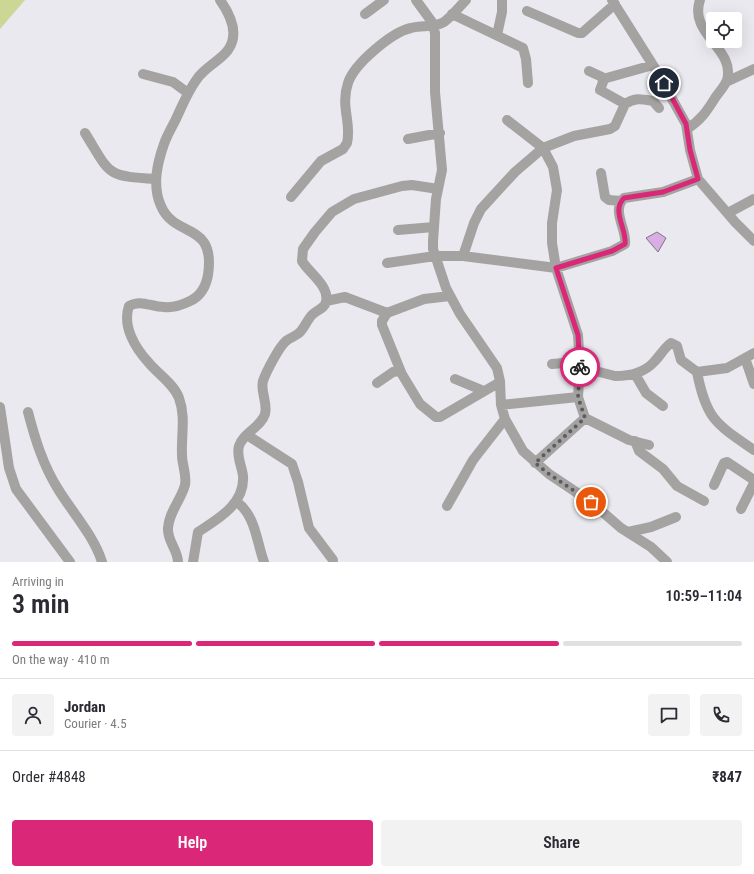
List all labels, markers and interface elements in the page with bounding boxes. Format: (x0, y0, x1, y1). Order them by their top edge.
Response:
map controls (706, 12, 742, 48)
button: locate (706, 12, 742, 48)
pin (647, 66, 681, 100)
icon: home (653, 72, 675, 94)
courier (560, 347, 600, 387)
icon: bike (569, 356, 591, 378)
pin (574, 485, 608, 519)
icon: bag (580, 491, 602, 513)
text: Arriving in (12, 574, 64, 589)
text: 10:59–11:04 (665, 587, 742, 605)
text: 3 min (12, 589, 70, 619)
text: On the way · 410 m (12, 652, 109, 667)
button: person (12, 694, 54, 736)
button: chat (648, 694, 690, 736)
button: phone (700, 694, 742, 736)
text: Jordan (64, 698, 106, 716)
text: Courier · 4.5 (64, 716, 127, 731)
text: Order #4848 (12, 768, 86, 786)
text: ₹847 (712, 768, 742, 786)
button: Help (12, 820, 373, 866)
button: Share (381, 820, 742, 866)

